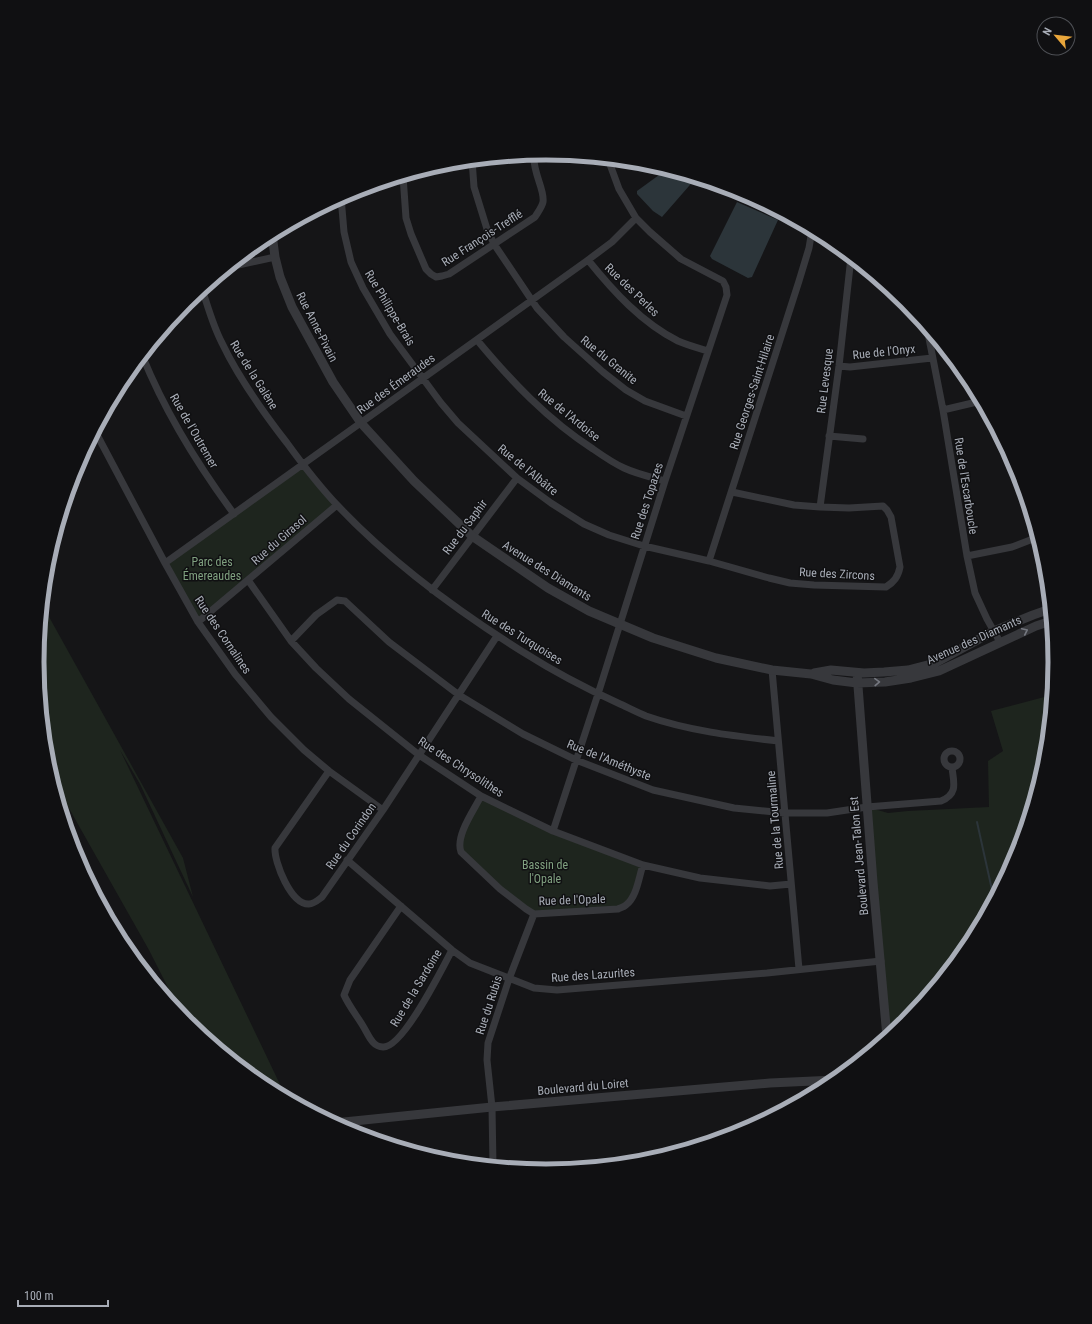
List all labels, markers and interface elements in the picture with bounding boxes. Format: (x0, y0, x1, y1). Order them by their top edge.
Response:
north arrow (1036, 16, 1076, 56)
text: N (1040, 25, 1055, 38)
street label: Rue François-Trefflé (439, 206, 525, 269)
street label: Rue des Perles (602, 261, 662, 319)
street label: Rue Philippe-Brais (362, 268, 418, 348)
street label: Rue Anne-Pivain (293, 290, 341, 364)
street label: Rue Georges-Saint-Hilaire (727, 332, 777, 451)
street label: Rue du Granite (578, 333, 641, 387)
street label: Rue de la Galène (227, 338, 281, 412)
street label: Rue de l'Onyx (852, 342, 916, 362)
street label: Rue Levesque (814, 347, 836, 414)
street label: Rue des Émeraudes (354, 350, 438, 417)
street label: Rue de l'Ardoise (535, 386, 603, 444)
street label: Rue de l'Outremer (167, 391, 221, 471)
street label: Rue de l'Escarboucle (951, 437, 981, 536)
street label: Rue de l'Albâtre (495, 442, 561, 499)
street label: Rue des Topazes (628, 461, 666, 541)
street label: Rue du Saphir (440, 496, 490, 557)
street label: Rue du Girasol (249, 512, 309, 568)
street label: Avenue des Diamants (500, 538, 594, 604)
park label: Parc des Émereaudes (183, 555, 241, 583)
street label: Rue des Zircons (799, 565, 875, 583)
street label: Rue des Cornalines (192, 593, 254, 677)
street label: Rue des Turquoises (479, 607, 565, 667)
street label: Avenue des Diamants (925, 613, 1023, 667)
one-way arrow (1020, 628, 1028, 636)
one-way arrow (874, 678, 880, 686)
street label: Rue des Chrysolithes (416, 734, 506, 800)
street label: Rue de l'Améthyste (565, 737, 654, 783)
street label: Rue de la Tourmaline (764, 770, 786, 870)
street label: Boulevard Jean-Talon Est (847, 795, 871, 916)
street label: Rue du Corindon (323, 800, 379, 872)
park label: Bassin de l'Opale (522, 858, 568, 886)
street label: Rue de l'Opale (538, 892, 606, 908)
street label: Rue de la Sardoine (387, 946, 445, 1029)
street label: Rue des Lazurites (551, 965, 635, 985)
street label: Rue du Rubis (473, 974, 505, 1036)
street label: Boulevard du Loiret (537, 1076, 630, 1098)
scale bar (18, 1282, 108, 1308)
text: 100 m (24, 1289, 54, 1303)

